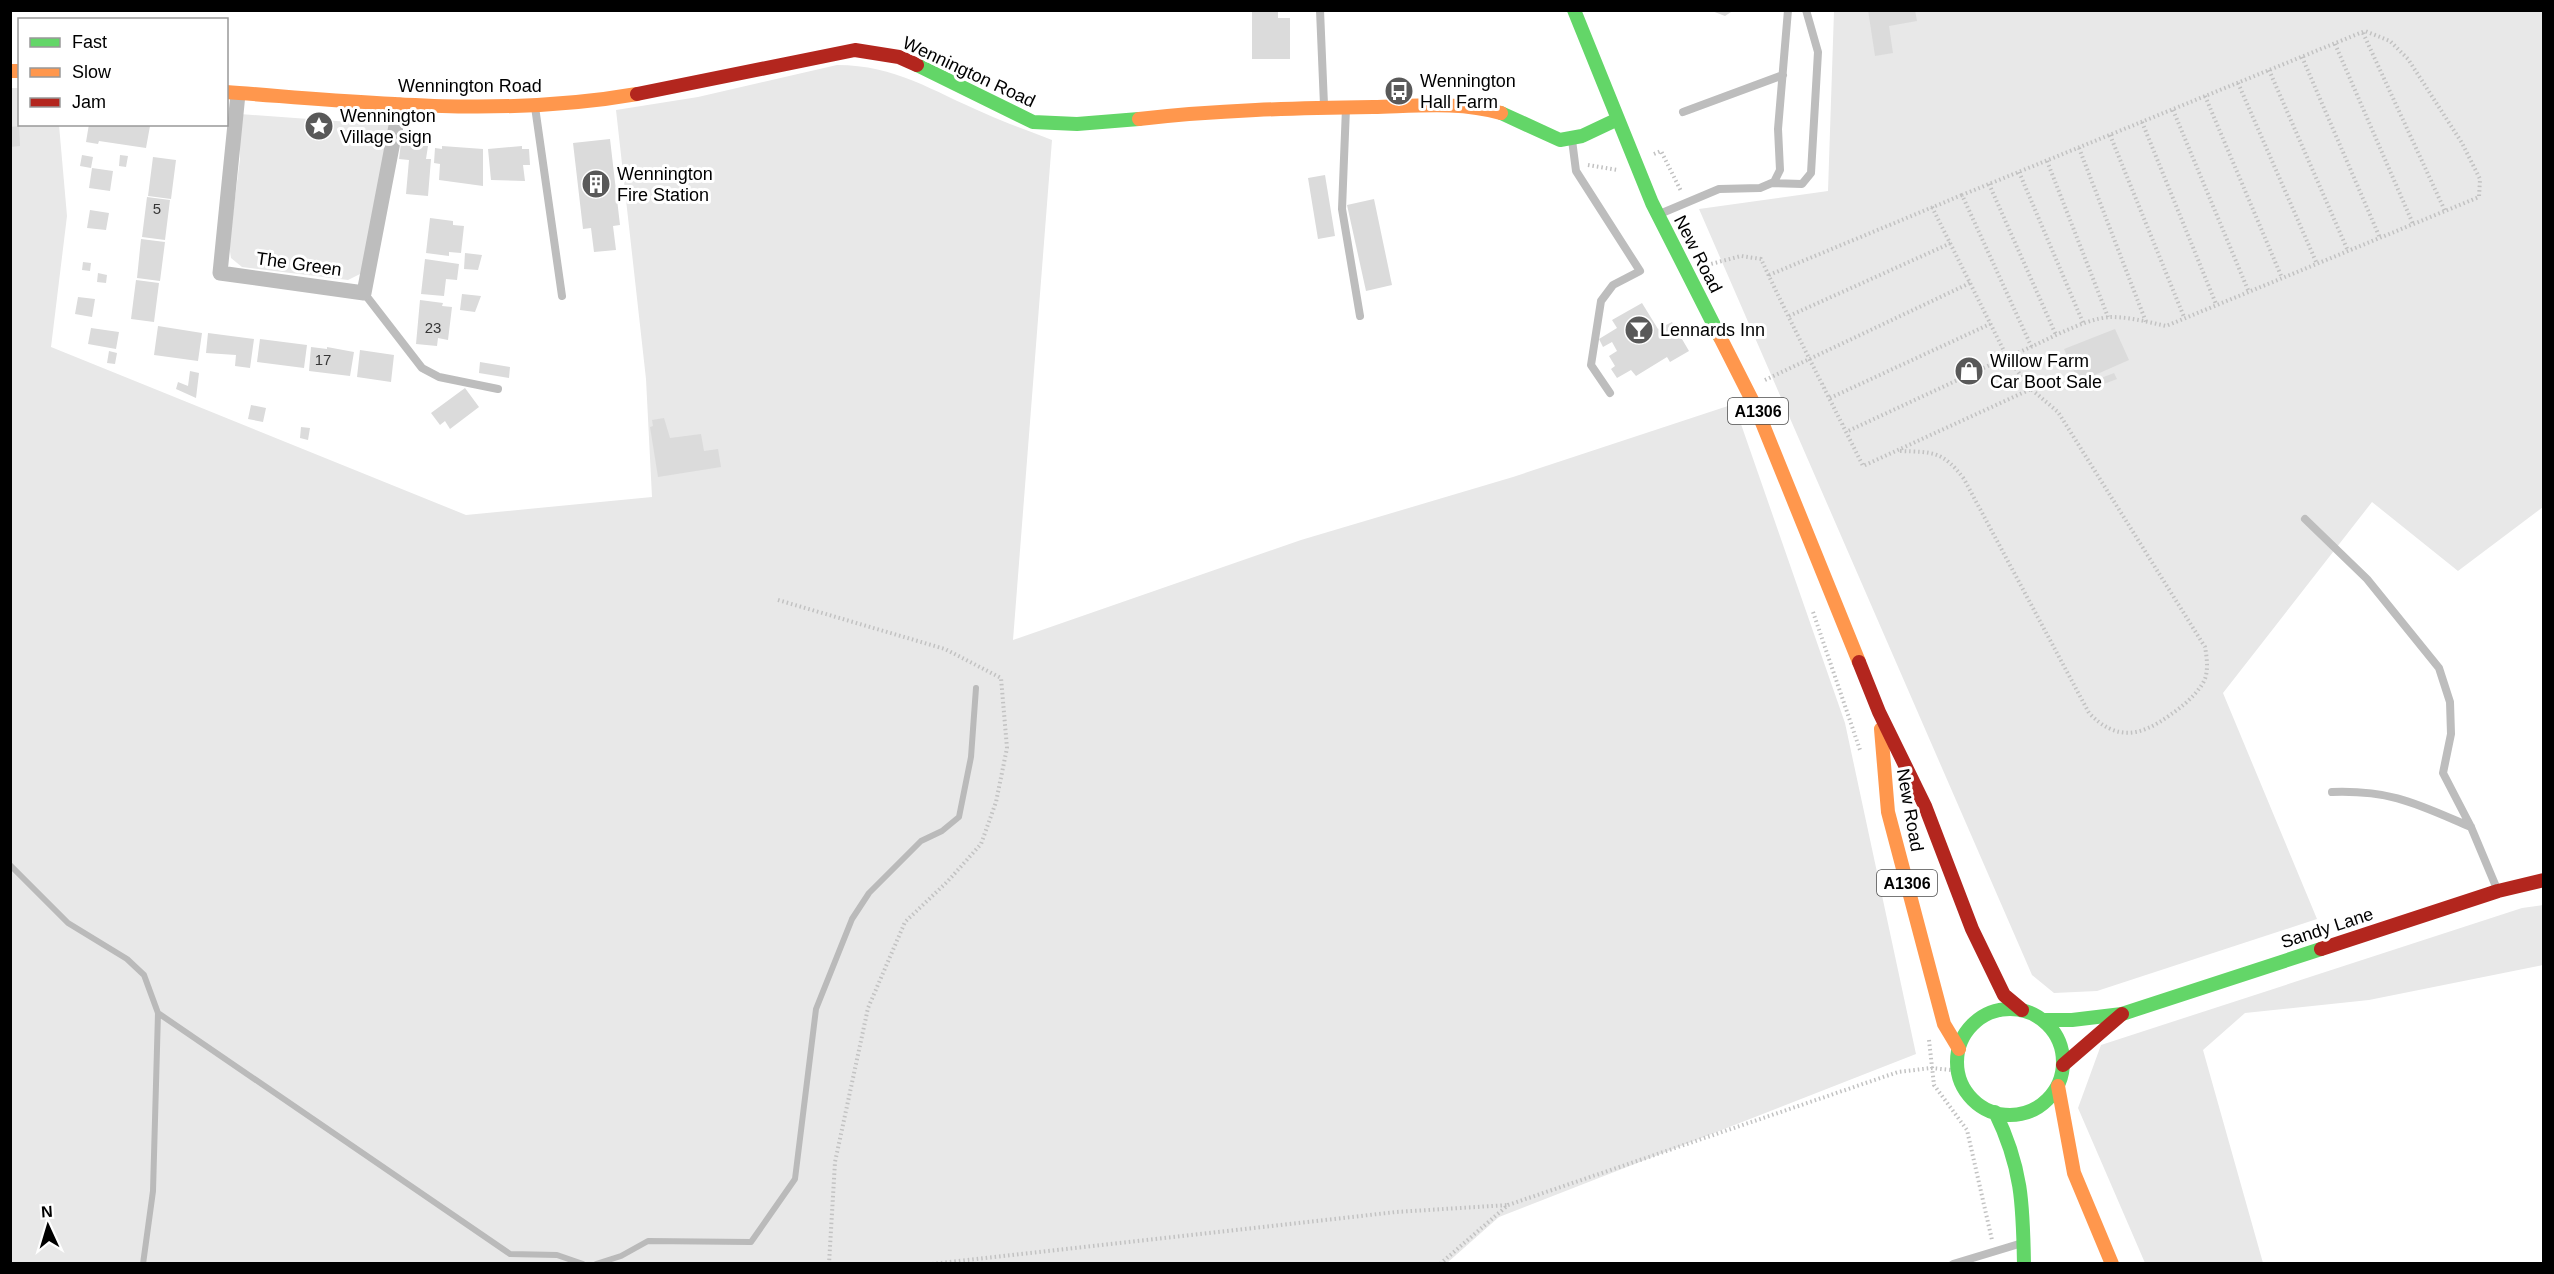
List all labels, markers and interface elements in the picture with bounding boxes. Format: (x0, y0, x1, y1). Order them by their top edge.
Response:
legend (18, 18, 228, 126)
text: Fast (72, 32, 107, 52)
street label: Wennington Road (900, 33, 1038, 111)
text: Slow (72, 62, 112, 82)
place label: Wennington Hall Farm (1420, 71, 1516, 112)
bus stop icon: Wennington Hall Farm (1383, 75, 1415, 107)
street label: Wennington Road (398, 76, 542, 96)
text: Jam (72, 92, 106, 112)
place label: Wennington Village sign (340, 106, 436, 147)
place icon: Wennington Village sign (303, 110, 335, 142)
place label: Wennington Fire Station (617, 164, 713, 205)
building icon: Wennington Fire Station (580, 168, 612, 200)
house number: 5 (153, 200, 161, 217)
street label: New Road (1670, 212, 1726, 296)
street label: The Green (255, 248, 343, 280)
bar icon: Lennards Inn (1623, 314, 1655, 346)
house number: 23 (425, 319, 441, 336)
place label: Lennards Inn (1660, 320, 1765, 340)
house number: 17 (315, 351, 331, 368)
place label: Willow Farm Car Boot Sale (1990, 351, 2102, 392)
shop icon: Willow Farm Car Boot Sale (1953, 355, 1985, 387)
road number: A1306 (1728, 398, 1788, 424)
street label: New Road (1893, 767, 1927, 853)
road number: A1306 (1877, 870, 1937, 896)
street label: Sandy Lane (2278, 904, 2376, 952)
north arrow (18, 1196, 78, 1256)
text: N (41, 1203, 53, 1220)

